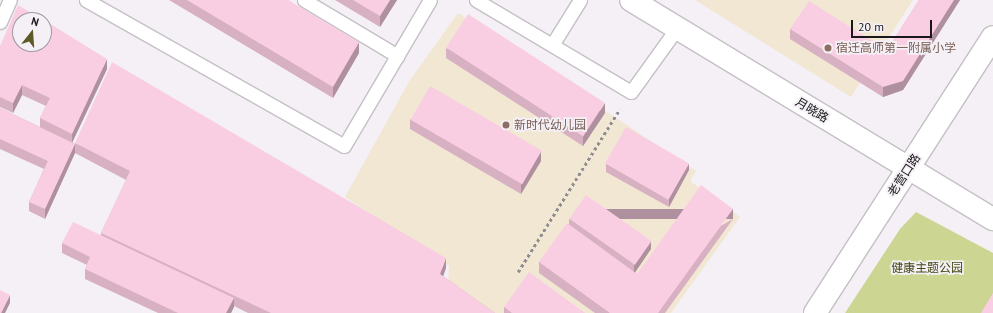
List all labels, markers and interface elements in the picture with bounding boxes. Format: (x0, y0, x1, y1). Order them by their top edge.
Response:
north arrow (12, 12, 52, 52)
scale bar (853, 12, 934, 38)
text: N (30, 14, 41, 29)
text: 20 m (858, 19, 884, 34)
place label: 宿迁高师第一附属小学 (836, 41, 956, 55)
marker: 宿迁高师第一附属小学 (823, 43, 833, 53)
street label: 月晓路 (793, 95, 831, 125)
place label: 新时代幼儿园 (514, 118, 586, 132)
marker: 新时代幼儿园 (501, 120, 511, 130)
street label: 老营口路 (885, 151, 923, 199)
park label: 健康主题公园 (891, 261, 963, 275)

